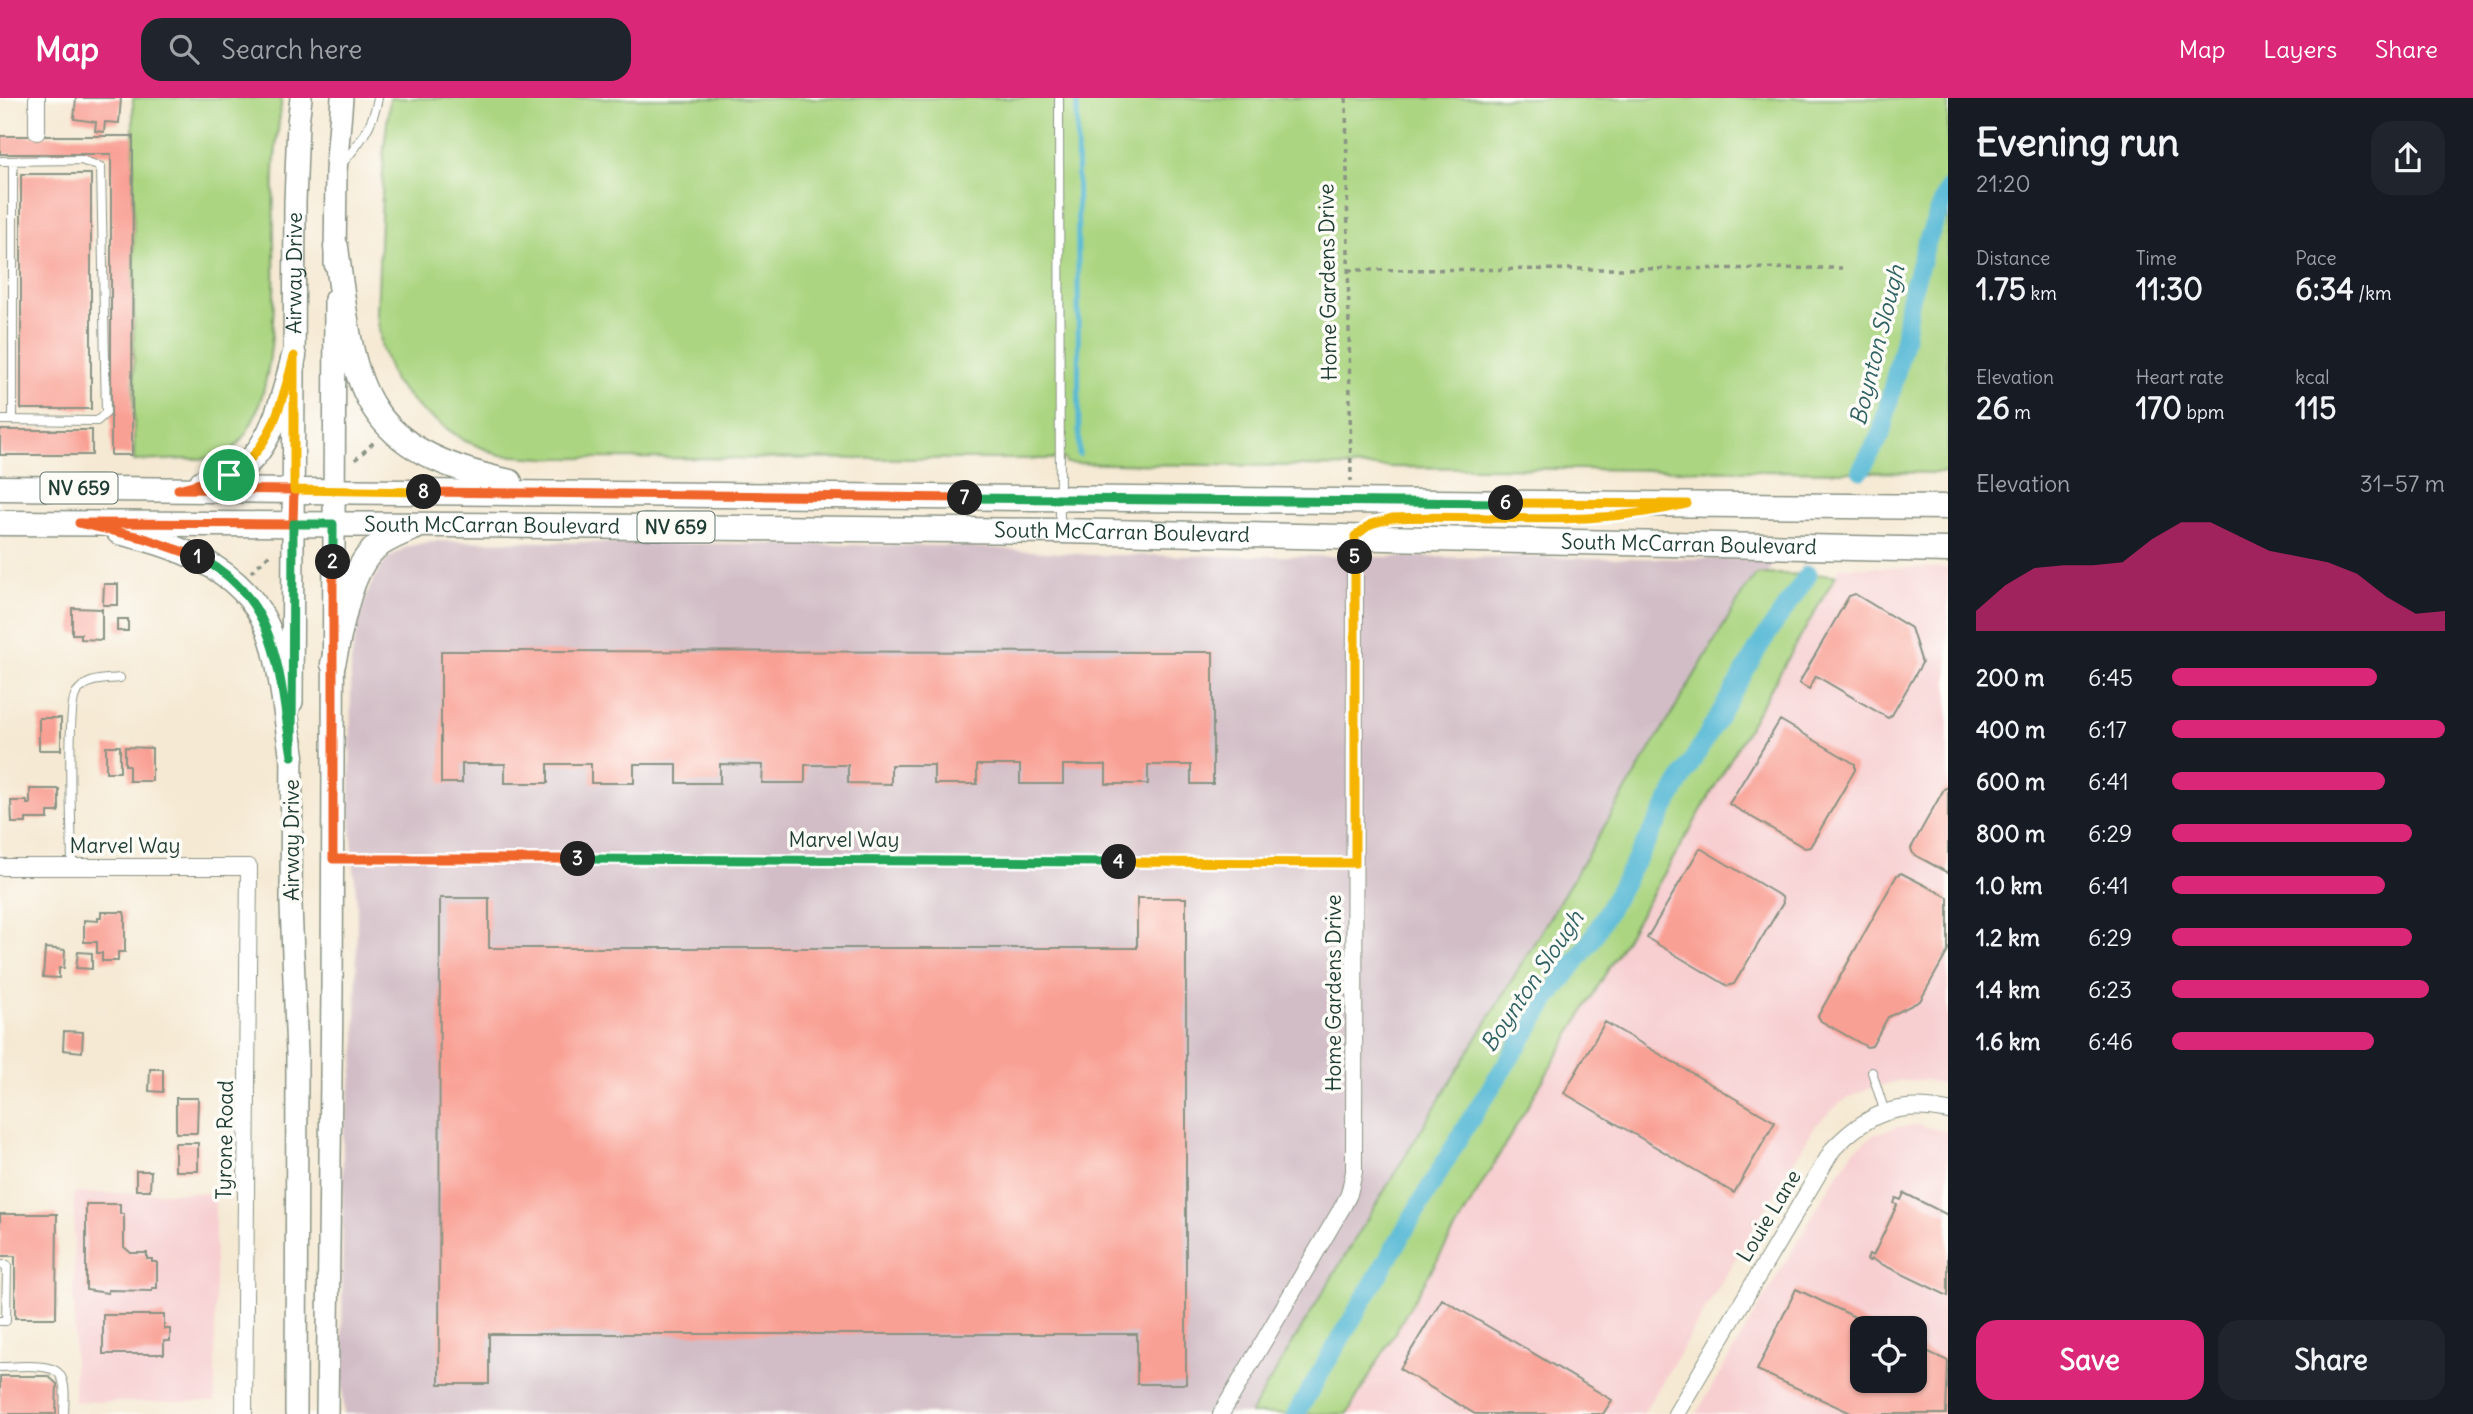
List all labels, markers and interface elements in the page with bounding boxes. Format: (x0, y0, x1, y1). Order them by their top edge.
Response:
search box (141, 18, 631, 81)
text: Map (35, 28, 99, 70)
icon: search (165, 30, 203, 68)
text: Search here (221, 33, 362, 66)
text: Map (2179, 34, 2225, 64)
text: Layers (2263, 34, 2337, 64)
text: Share (2375, 34, 2438, 64)
text: Evening run (1976, 119, 2179, 166)
button: share (2371, 121, 2445, 195)
text: 21:20 (1976, 169, 2031, 198)
street label: Home Gardens Drive (1312, 183, 1343, 381)
street label: Airway Drive (280, 212, 308, 334)
text: Distance (1976, 246, 2050, 270)
text: Time (2136, 246, 2177, 270)
text: Pace (2295, 246, 2337, 270)
water label: Boynton Slough (1843, 261, 1911, 428)
text: 1.75 (1976, 270, 2026, 308)
text: 11:30 (2136, 270, 2203, 308)
text: 6:34 (2295, 270, 2354, 308)
text: km (2026, 281, 2057, 305)
text: /km (2354, 281, 2392, 305)
text: Elevation (1976, 365, 2054, 389)
text: Heart rate (2136, 365, 2224, 389)
text: kcal (2295, 365, 2330, 389)
text: 26 (1976, 389, 2010, 427)
text: 170 (2136, 389, 2182, 427)
text: 115 (2295, 389, 2336, 427)
text: m (2010, 400, 2031, 424)
text: bpm (2182, 400, 2225, 424)
pin (199, 445, 259, 505)
icon: arrive (210, 456, 248, 494)
text: Elevation (1976, 469, 2070, 498)
text: 31–57 m (2360, 469, 2445, 498)
road number: NV 659 (41, 472, 118, 504)
pin: 8 (406, 474, 442, 510)
text: 8 (418, 479, 429, 503)
pin: 7 (948, 480, 982, 516)
text: 7 (960, 485, 969, 509)
pin: 6 (1488, 486, 1524, 520)
text: 6 (1500, 490, 1511, 514)
street label: South McCarran Boulevard (364, 511, 620, 540)
road number: NV 659 (638, 512, 714, 542)
street label: South McCarran Boulevard (994, 516, 1250, 548)
street label: South McCarran Boulevard (1561, 528, 1817, 560)
pin: 1 (180, 540, 216, 574)
pin: 5 (1338, 540, 1372, 574)
text: 1 (194, 544, 201, 568)
text: 5 (1349, 544, 1360, 568)
pin: 2 (316, 545, 350, 580)
text: 2 (327, 549, 338, 573)
text: 200 m (1976, 663, 2045, 692)
text: 6:45 (2088, 663, 2133, 692)
text: 400 m (1976, 715, 2045, 744)
text: 6:17 (2088, 715, 2127, 744)
text: 600 m (1976, 767, 2045, 796)
text: 6:41 (2088, 767, 2129, 796)
street label: Airway Drive (278, 779, 305, 901)
text: 800 m (1976, 819, 2045, 848)
text: 6:29 (2088, 819, 2132, 848)
street label: Marvel Way (789, 826, 899, 853)
street label: Marvel Way (70, 832, 180, 859)
pin: 3 (560, 842, 596, 876)
pin: 4 (1102, 844, 1136, 880)
text: 3 (572, 846, 583, 870)
text: 4 (1113, 849, 1124, 873)
text: 1.0 km (1976, 871, 2042, 900)
text: 6:41 (2088, 871, 2129, 900)
street label: Home Gardens Drive (1320, 894, 1347, 1092)
water label: Boynton Slough (1474, 904, 1590, 1057)
text: 1.2 km (1976, 923, 2040, 952)
text: 6:29 (2088, 923, 2132, 952)
text: 1.4 km (1976, 975, 2040, 1004)
text: 6:23 (2088, 975, 2132, 1004)
text: 1.6 km (1976, 1027, 2041, 1056)
text: 6:46 (2088, 1027, 2133, 1056)
street label: Tyrone Road (210, 1080, 239, 1200)
street label: Louie Lane (1730, 1165, 1807, 1267)
map controls (1850, 1316, 1927, 1393)
button: locate (1850, 1316, 1927, 1393)
button: Save (1976, 1320, 2204, 1400)
button: Share (2218, 1320, 2445, 1400)

